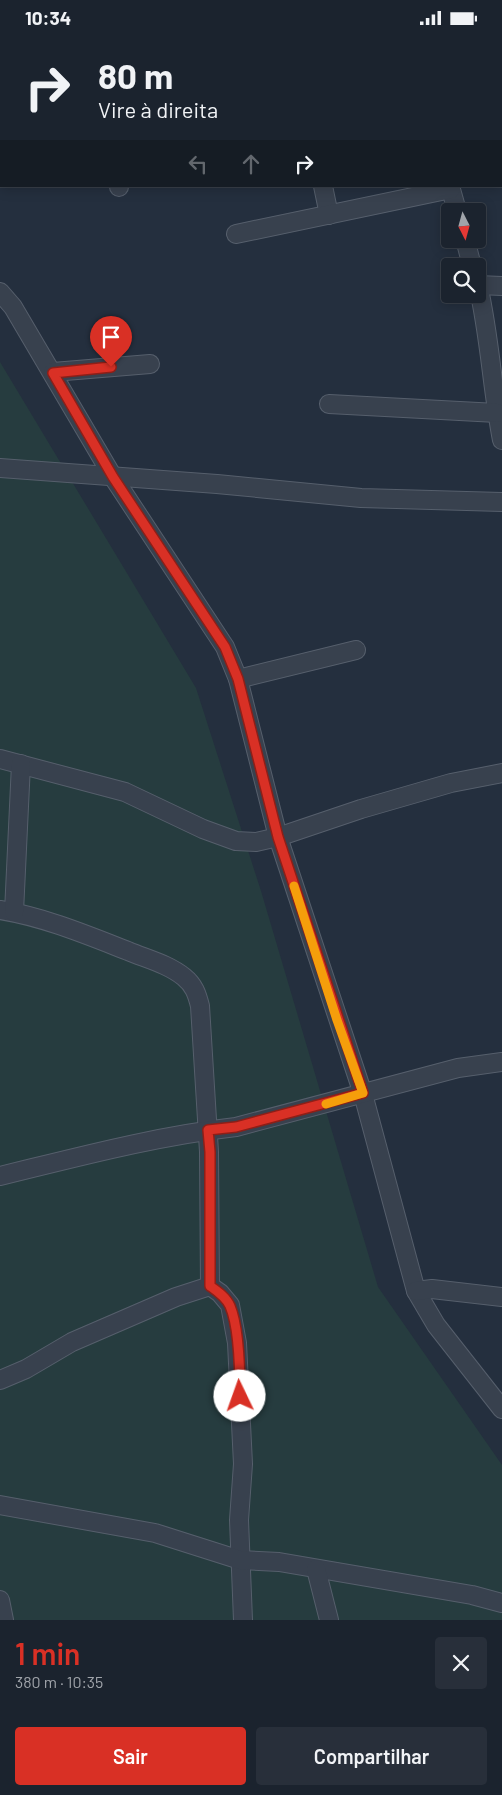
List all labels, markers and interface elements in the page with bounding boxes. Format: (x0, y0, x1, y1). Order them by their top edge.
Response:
text: 10:34 (25, 6, 71, 29)
text: 80 m (98, 54, 173, 96)
icon: right (15, 55, 80, 120)
text: Vire à direita (98, 96, 218, 122)
icon: left (184, 150, 212, 178)
icon: ahead (237, 150, 265, 178)
icon: right (290, 150, 318, 178)
north arrow (441, 203, 486, 247)
map controls (441, 203, 486, 303)
button: search (441, 258, 486, 303)
pin (90, 316, 132, 367)
icon: arrive (97, 323, 125, 351)
position arrow (213, 1369, 265, 1421)
text: 1 min (15, 1635, 80, 1671)
button: close (435, 1637, 487, 1689)
text: 380 m · 10:35 (15, 1672, 103, 1691)
button: Sair (15, 1727, 246, 1785)
button: Compartilhar (256, 1727, 487, 1785)

